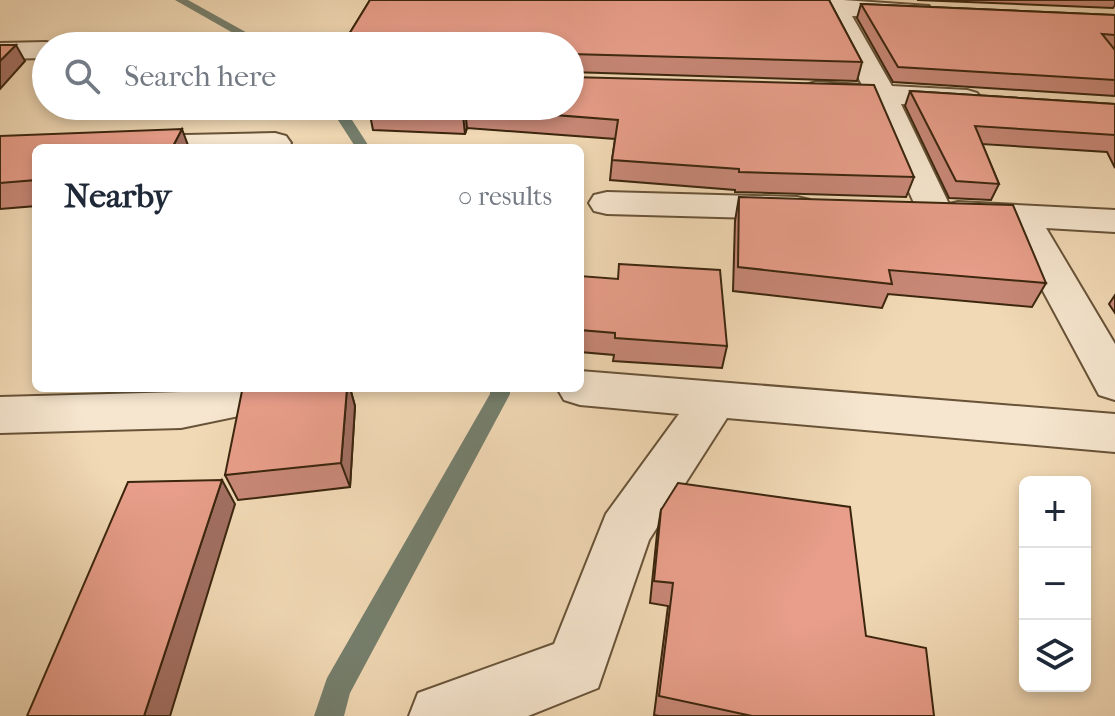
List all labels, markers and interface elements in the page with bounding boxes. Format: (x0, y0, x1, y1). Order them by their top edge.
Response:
search box (32, 32, 584, 120)
icon: search (60, 54, 104, 98)
text: Search here (124, 59, 276, 94)
text: Nearby (64, 176, 171, 216)
text: 0 results (458, 181, 552, 212)
map controls (1019, 476, 1091, 692)
button: + (1019, 476, 1091, 548)
button: − (1019, 548, 1091, 620)
button: layers (1019, 620, 1091, 692)

